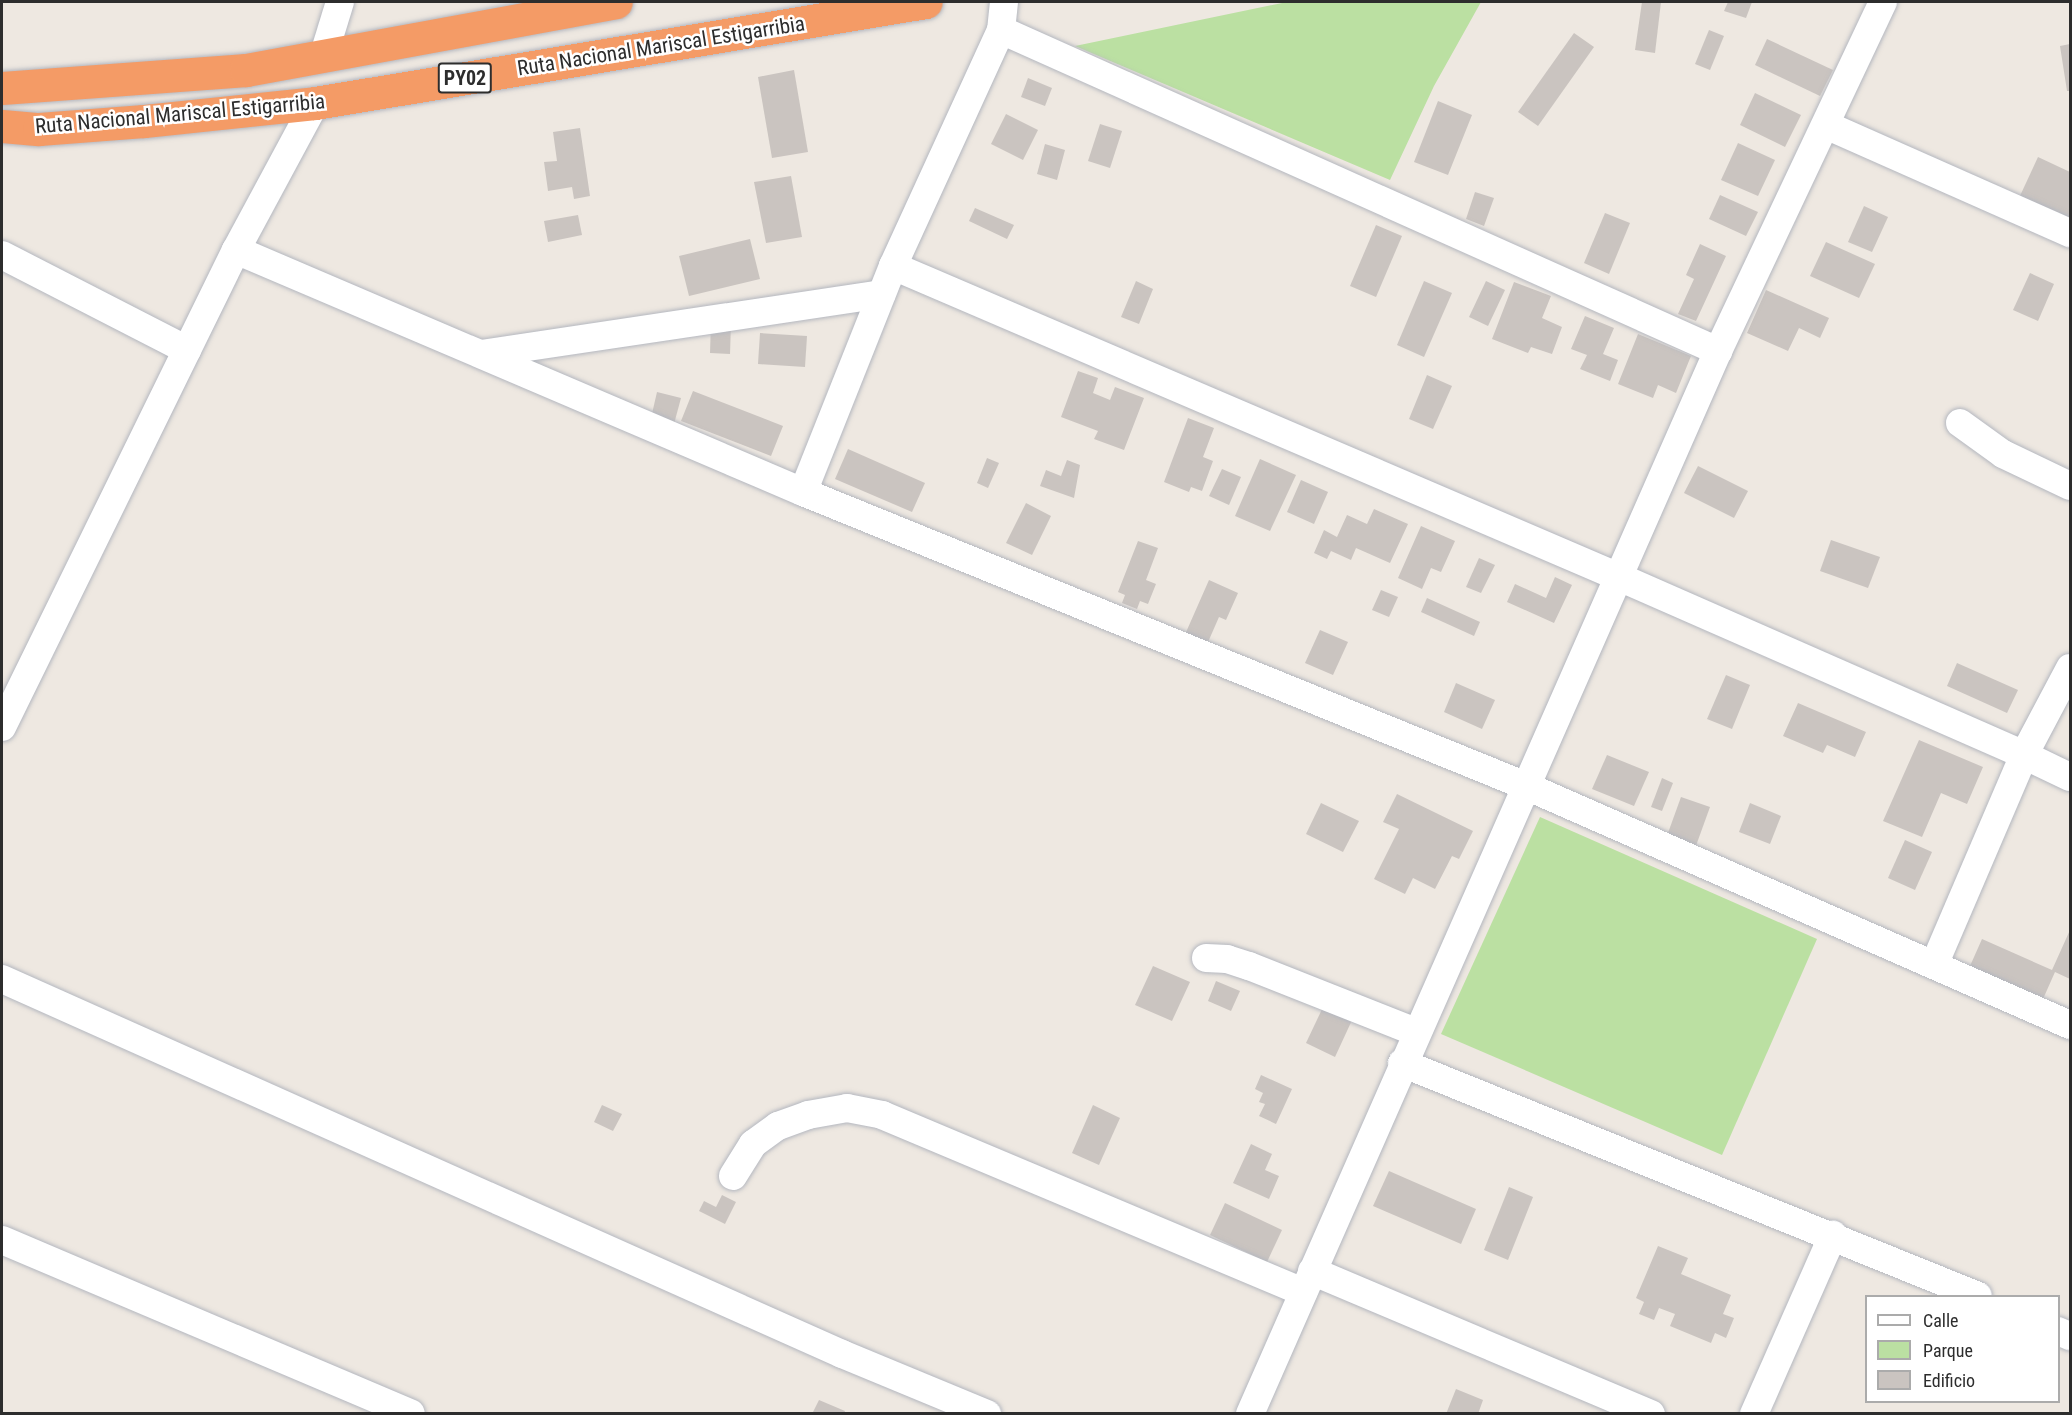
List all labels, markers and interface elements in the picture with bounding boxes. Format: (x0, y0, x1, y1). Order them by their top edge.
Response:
street label: Ruta Nacional Mariscal Estigarribia (515, 11, 807, 81)
road number: PY02 (436, 61, 494, 95)
street label: Ruta Nacional Mariscal Estigarribia (34, 89, 326, 139)
legend (1865, 1295, 2060, 1403)
text: Calle (1923, 1310, 1959, 1331)
text: Parque (1923, 1340, 1973, 1361)
text: Edificio (1923, 1370, 1975, 1391)

